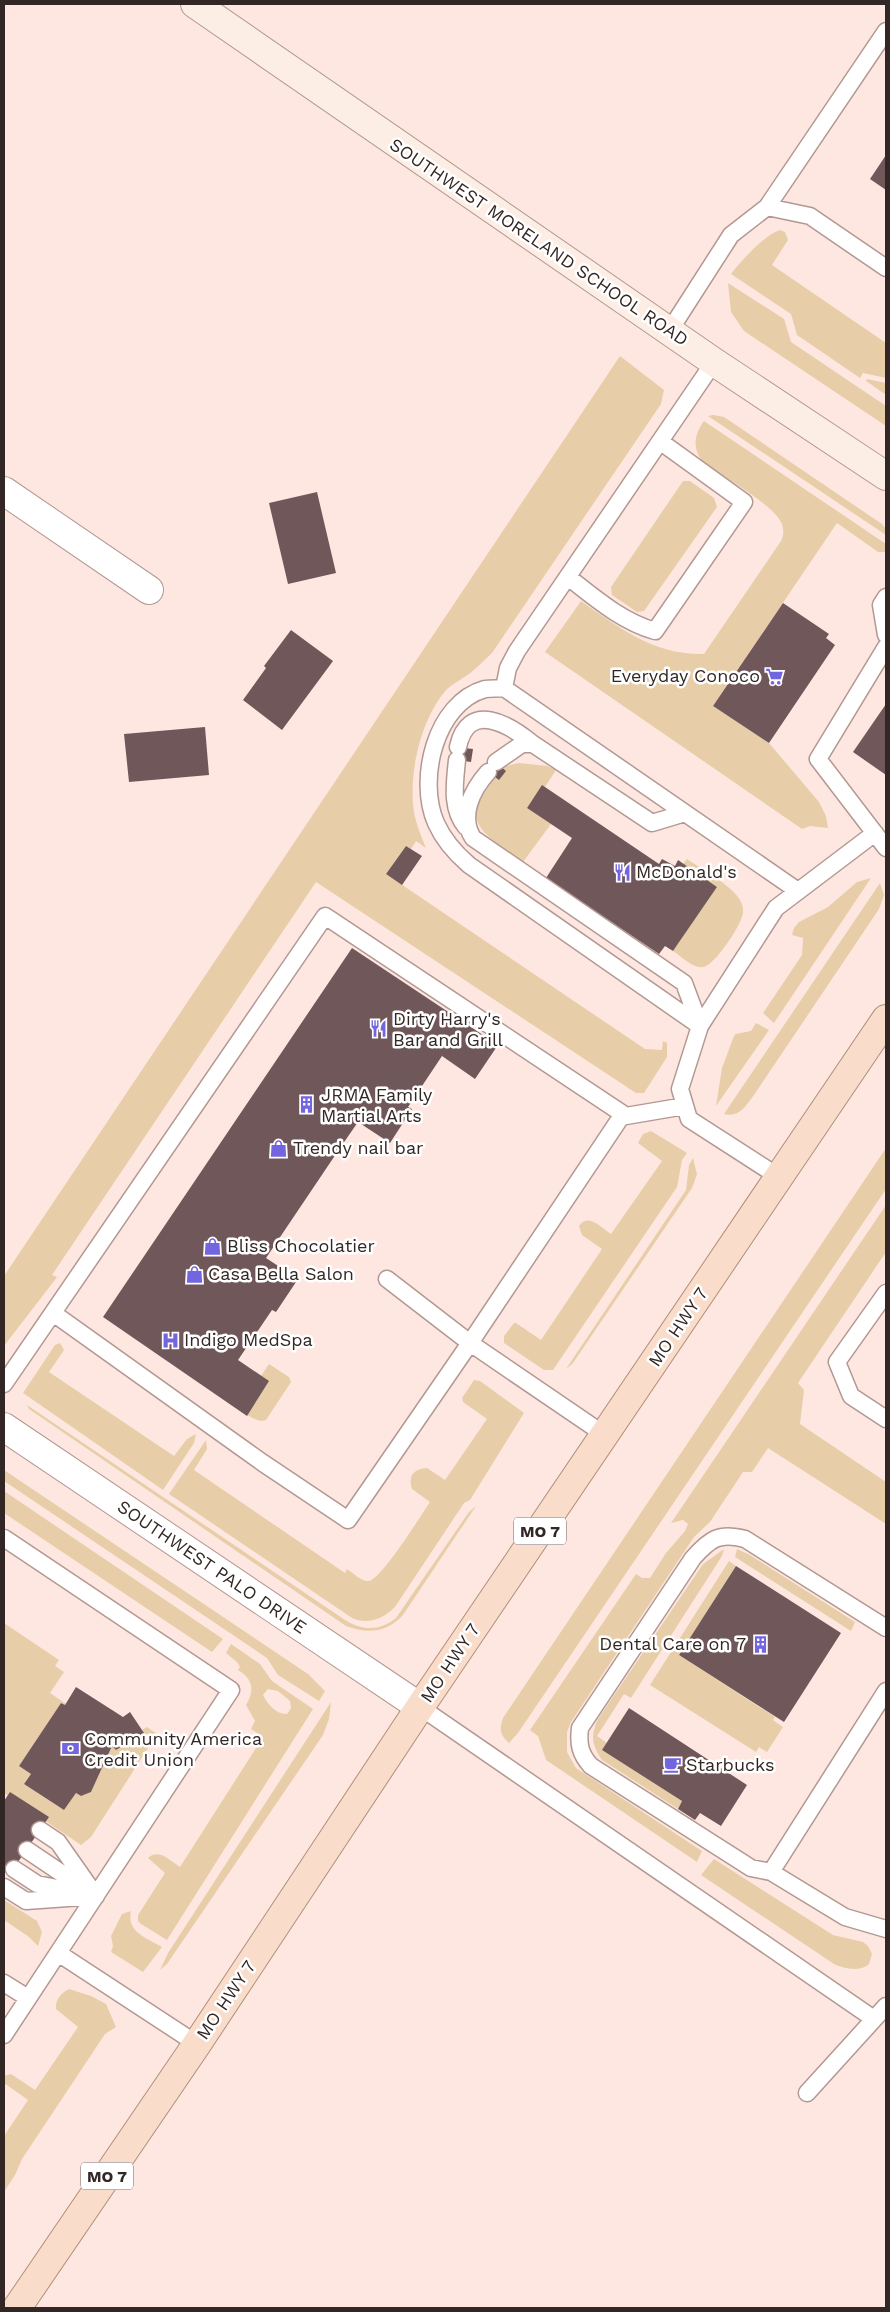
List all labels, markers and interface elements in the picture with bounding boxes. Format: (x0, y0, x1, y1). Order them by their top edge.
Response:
street label: SOUTHWEST MORELAND SCHOOL ROAD (386, 133, 693, 350)
place label: Everyday Conoco (611, 665, 760, 686)
supermarket icon: Everyday Conoco (764, 666, 784, 686)
place label: McDonald's (636, 861, 737, 882)
restaurant icon: McDonald's (612, 862, 632, 882)
place label: Dirty Harry's Bar and Grill (393, 1008, 503, 1050)
restaurant icon: Dirty Harry's Bar and Grill (369, 1019, 389, 1039)
place label: JRMA Family Martial Arts (321, 1084, 433, 1126)
building icon: JRMA Family Martial Arts (297, 1095, 317, 1115)
place label: Trendy nail bar (293, 1137, 423, 1158)
shop icon: Trendy nail bar (269, 1138, 289, 1158)
place label: Bliss Chocolatier (227, 1235, 375, 1256)
shop icon: Bliss Chocolatier (203, 1236, 223, 1256)
place label: Casa Bella Salon (208, 1263, 354, 1284)
shop icon: Casa Bella Salon (184, 1264, 204, 1284)
street label: MO HWY 7 (644, 1283, 712, 1370)
place label: Indigo MedSpa (184, 1329, 313, 1350)
hospital icon: Indigo MedSpa (160, 1330, 180, 1350)
street label: SOUTHWEST PALO DRIVE (114, 1495, 311, 1638)
road number: MO 7 (514, 1518, 566, 1544)
street label: MO HWY 7 (416, 1619, 484, 1706)
place label: Dental Care on 7 (599, 1633, 746, 1654)
building icon: Dental Care on 7 (750, 1634, 770, 1654)
place label: Community America Credit Union (84, 1728, 262, 1770)
bank icon: Community America Credit Union (60, 1739, 80, 1759)
place label: Starbucks (686, 1754, 775, 1775)
cafe icon: Starbucks (662, 1755, 682, 1775)
street label: MO HWY 7 (192, 1956, 260, 2043)
road number: MO 7 (81, 2162, 133, 2190)

